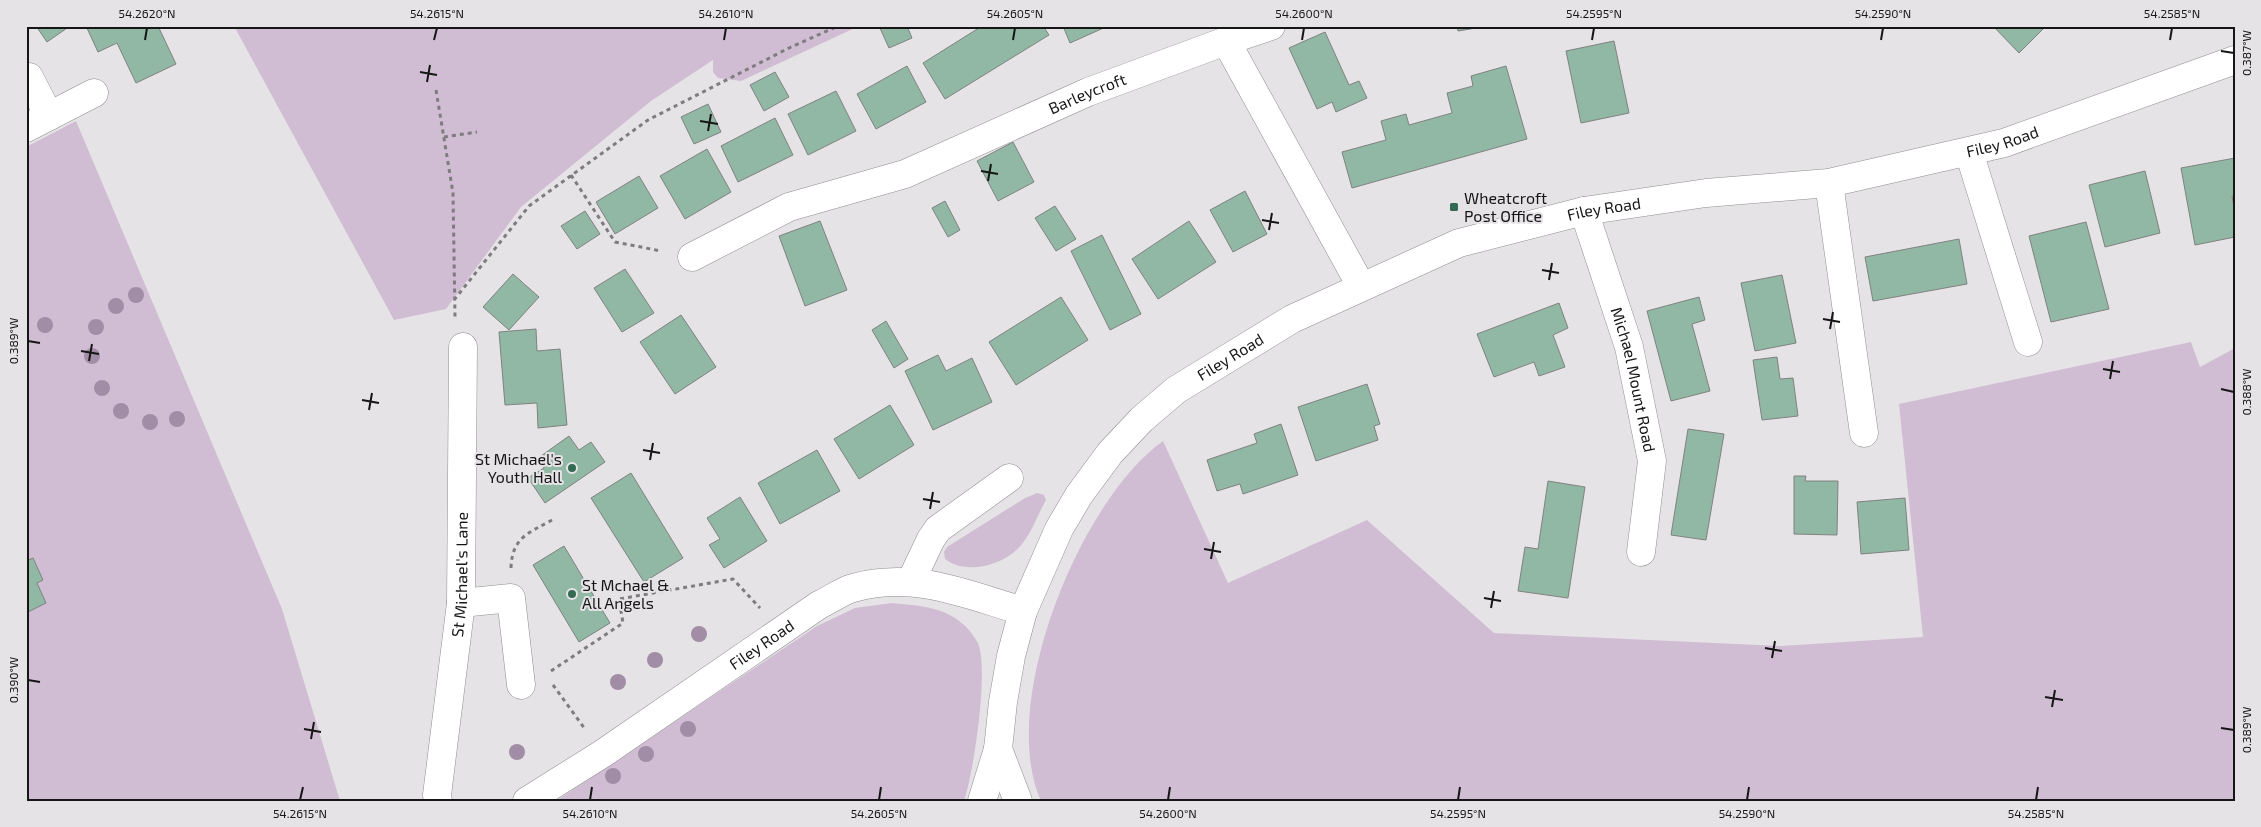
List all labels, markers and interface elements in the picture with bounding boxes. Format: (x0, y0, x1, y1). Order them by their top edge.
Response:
text: 54.2620°N (119, 6, 175, 20)
text: 54.2615°N (410, 6, 464, 20)
text: 54.2610°N (699, 6, 754, 20)
text: 54.2605°N (987, 6, 1043, 20)
text: 54.2600°N (1275, 6, 1333, 20)
text: 54.2595°N (1566, 6, 1622, 20)
text: 54.2590°N (1855, 6, 1911, 20)
text: 54.2585°N (2144, 6, 2200, 20)
text: 0.387°W (2239, 30, 2253, 76)
street label: Barleycroft (1045, 69, 1128, 118)
street label: Filey Road (1964, 121, 2041, 160)
place label: Wheatcroft Post Office (1464, 188, 1547, 225)
street label: Filey Road (1565, 193, 1642, 224)
marker: Wheatcroft Post Office (1448, 201, 1460, 213)
street label: Michael Mount Road (1607, 304, 1660, 454)
text: 0.389°W (6, 318, 20, 364)
street label: Filey Road (1193, 329, 1267, 384)
text: 0.388°W (2239, 369, 2253, 415)
place label: St Michael's Youth Hall (475, 449, 562, 486)
marker: St Michael's Youth Hall (566, 462, 578, 474)
street label: St Michael's Lane (447, 512, 471, 638)
place label: St Mchael & All Angels (582, 575, 669, 612)
marker: St Mchael & All Angels (566, 588, 578, 600)
street label: Filey Road (725, 615, 797, 673)
text: 0.390°W (6, 657, 20, 703)
text: 0.389°W (2239, 707, 2253, 753)
text: 54.2615°N (273, 806, 327, 820)
text: 54.2610°N (563, 806, 618, 820)
text: 54.2605°N (851, 806, 907, 820)
text: 54.2600°N (1139, 806, 1197, 820)
text: 54.2595°N (1430, 806, 1486, 820)
text: 54.2590°N (1719, 806, 1775, 820)
text: 54.2585°N (2008, 806, 2064, 820)

